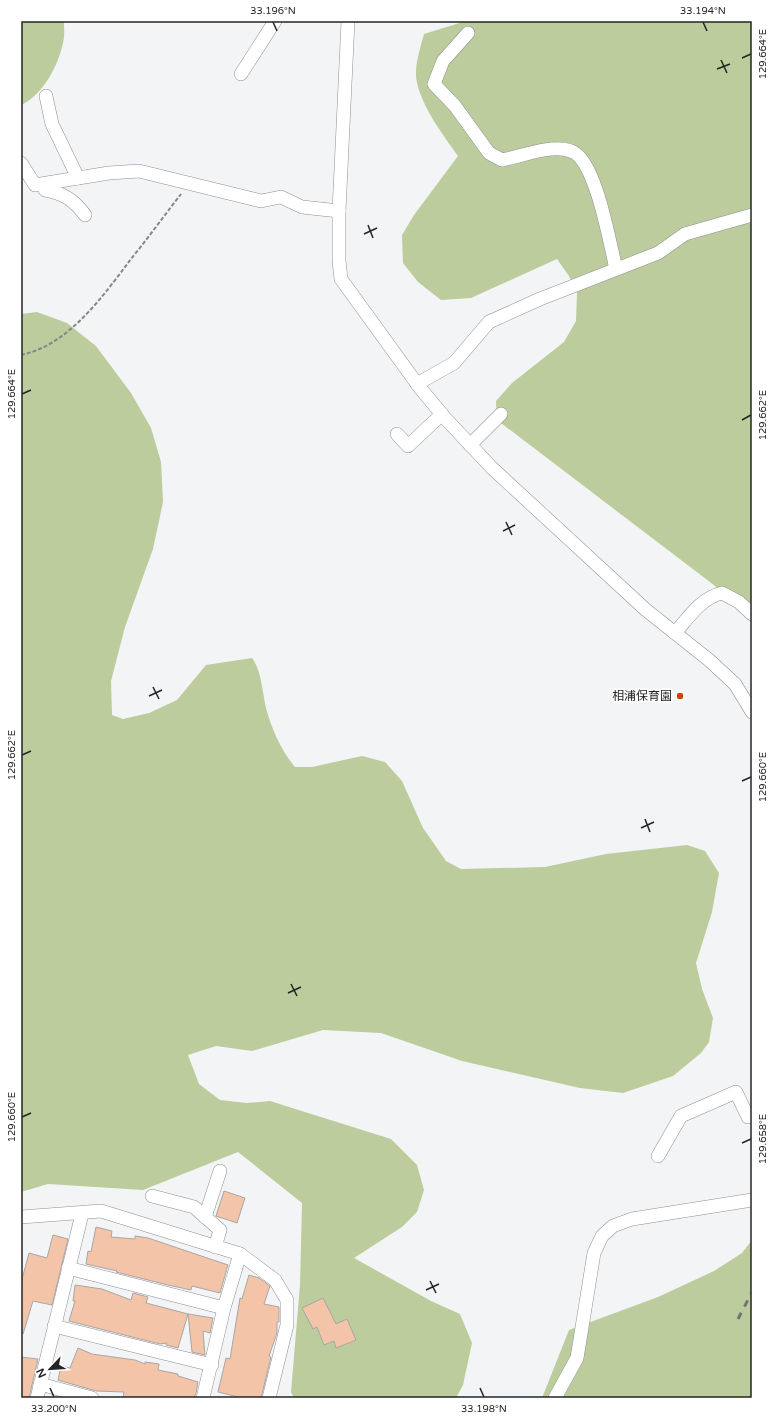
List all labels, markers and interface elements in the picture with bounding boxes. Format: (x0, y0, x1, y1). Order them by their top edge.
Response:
text: 33.196°N (250, 5, 296, 17)
text: 33.194°N (680, 5, 726, 17)
text: 129.664°E (757, 29, 769, 79)
text: 129.664°E (6, 369, 18, 419)
text: 129.662°E (757, 390, 769, 440)
place label: 相浦保育園 (612, 689, 672, 703)
marker: 相浦保育園 (675, 691, 685, 701)
text: 129.662°E (6, 730, 18, 780)
text: 129.660°E (757, 752, 769, 802)
text: 129.660°E (6, 1092, 18, 1142)
text: 129.658°E (757, 1114, 769, 1164)
north arrow (30, 1349, 70, 1389)
text: N (34, 1366, 49, 1380)
text: 33.200°N (31, 1403, 77, 1415)
text: 33.198°N (461, 1403, 507, 1415)

